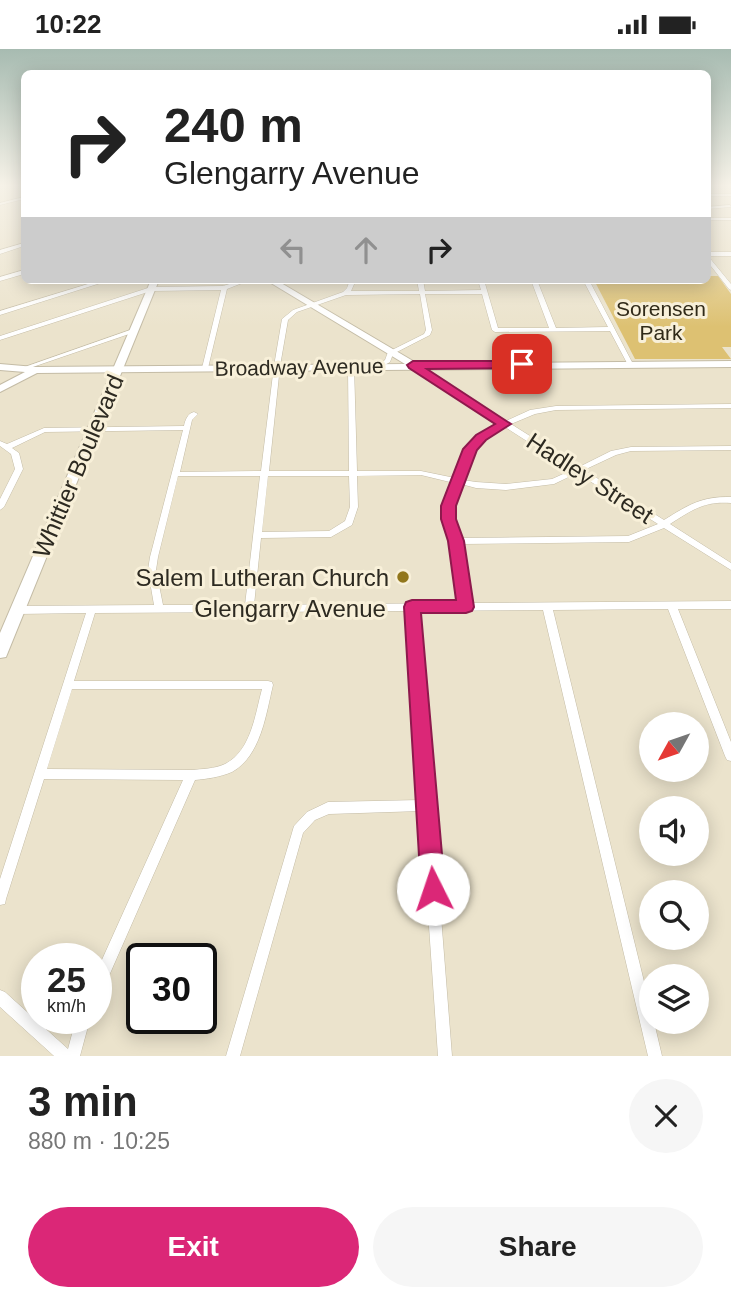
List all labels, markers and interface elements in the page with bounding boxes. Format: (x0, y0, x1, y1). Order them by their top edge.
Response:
text: 10:22 (35, 9, 102, 39)
icon: right (49, 98, 140, 189)
text: 240 m (164, 98, 303, 152)
text: Glengarry Avenue (164, 155, 420, 191)
icon: left (274, 231, 312, 269)
icon: ahead (347, 231, 385, 269)
icon: right (420, 231, 458, 269)
park label: Sorensen Park (616, 297, 706, 344)
pin (492, 334, 552, 394)
icon: arrive (503, 345, 541, 383)
street label: Broadway Avenue (214, 354, 384, 380)
street label: Whittier Boulevard (27, 370, 129, 562)
street label: Hadley Street (522, 427, 659, 529)
place label: Salem Lutheran Church (136, 564, 389, 591)
marker: Salem Lutheran Church (395, 569, 411, 585)
street label: Glengarry Avenue (194, 595, 386, 622)
north arrow (639, 712, 709, 782)
map controls (639, 712, 709, 1034)
button: sound (639, 796, 709, 866)
position arrow (396, 852, 470, 926)
button: search (639, 880, 709, 950)
speed limit sign: 30 (126, 943, 217, 1034)
text: 25 (47, 960, 86, 999)
button: layers (639, 964, 709, 1034)
text: km/h (47, 996, 86, 1016)
text: 3 min (28, 1078, 138, 1125)
button: close (629, 1079, 703, 1153)
text: 880 m · 10:25 (28, 1128, 170, 1154)
button: Exit (28, 1207, 359, 1287)
button: Share (373, 1207, 703, 1287)

